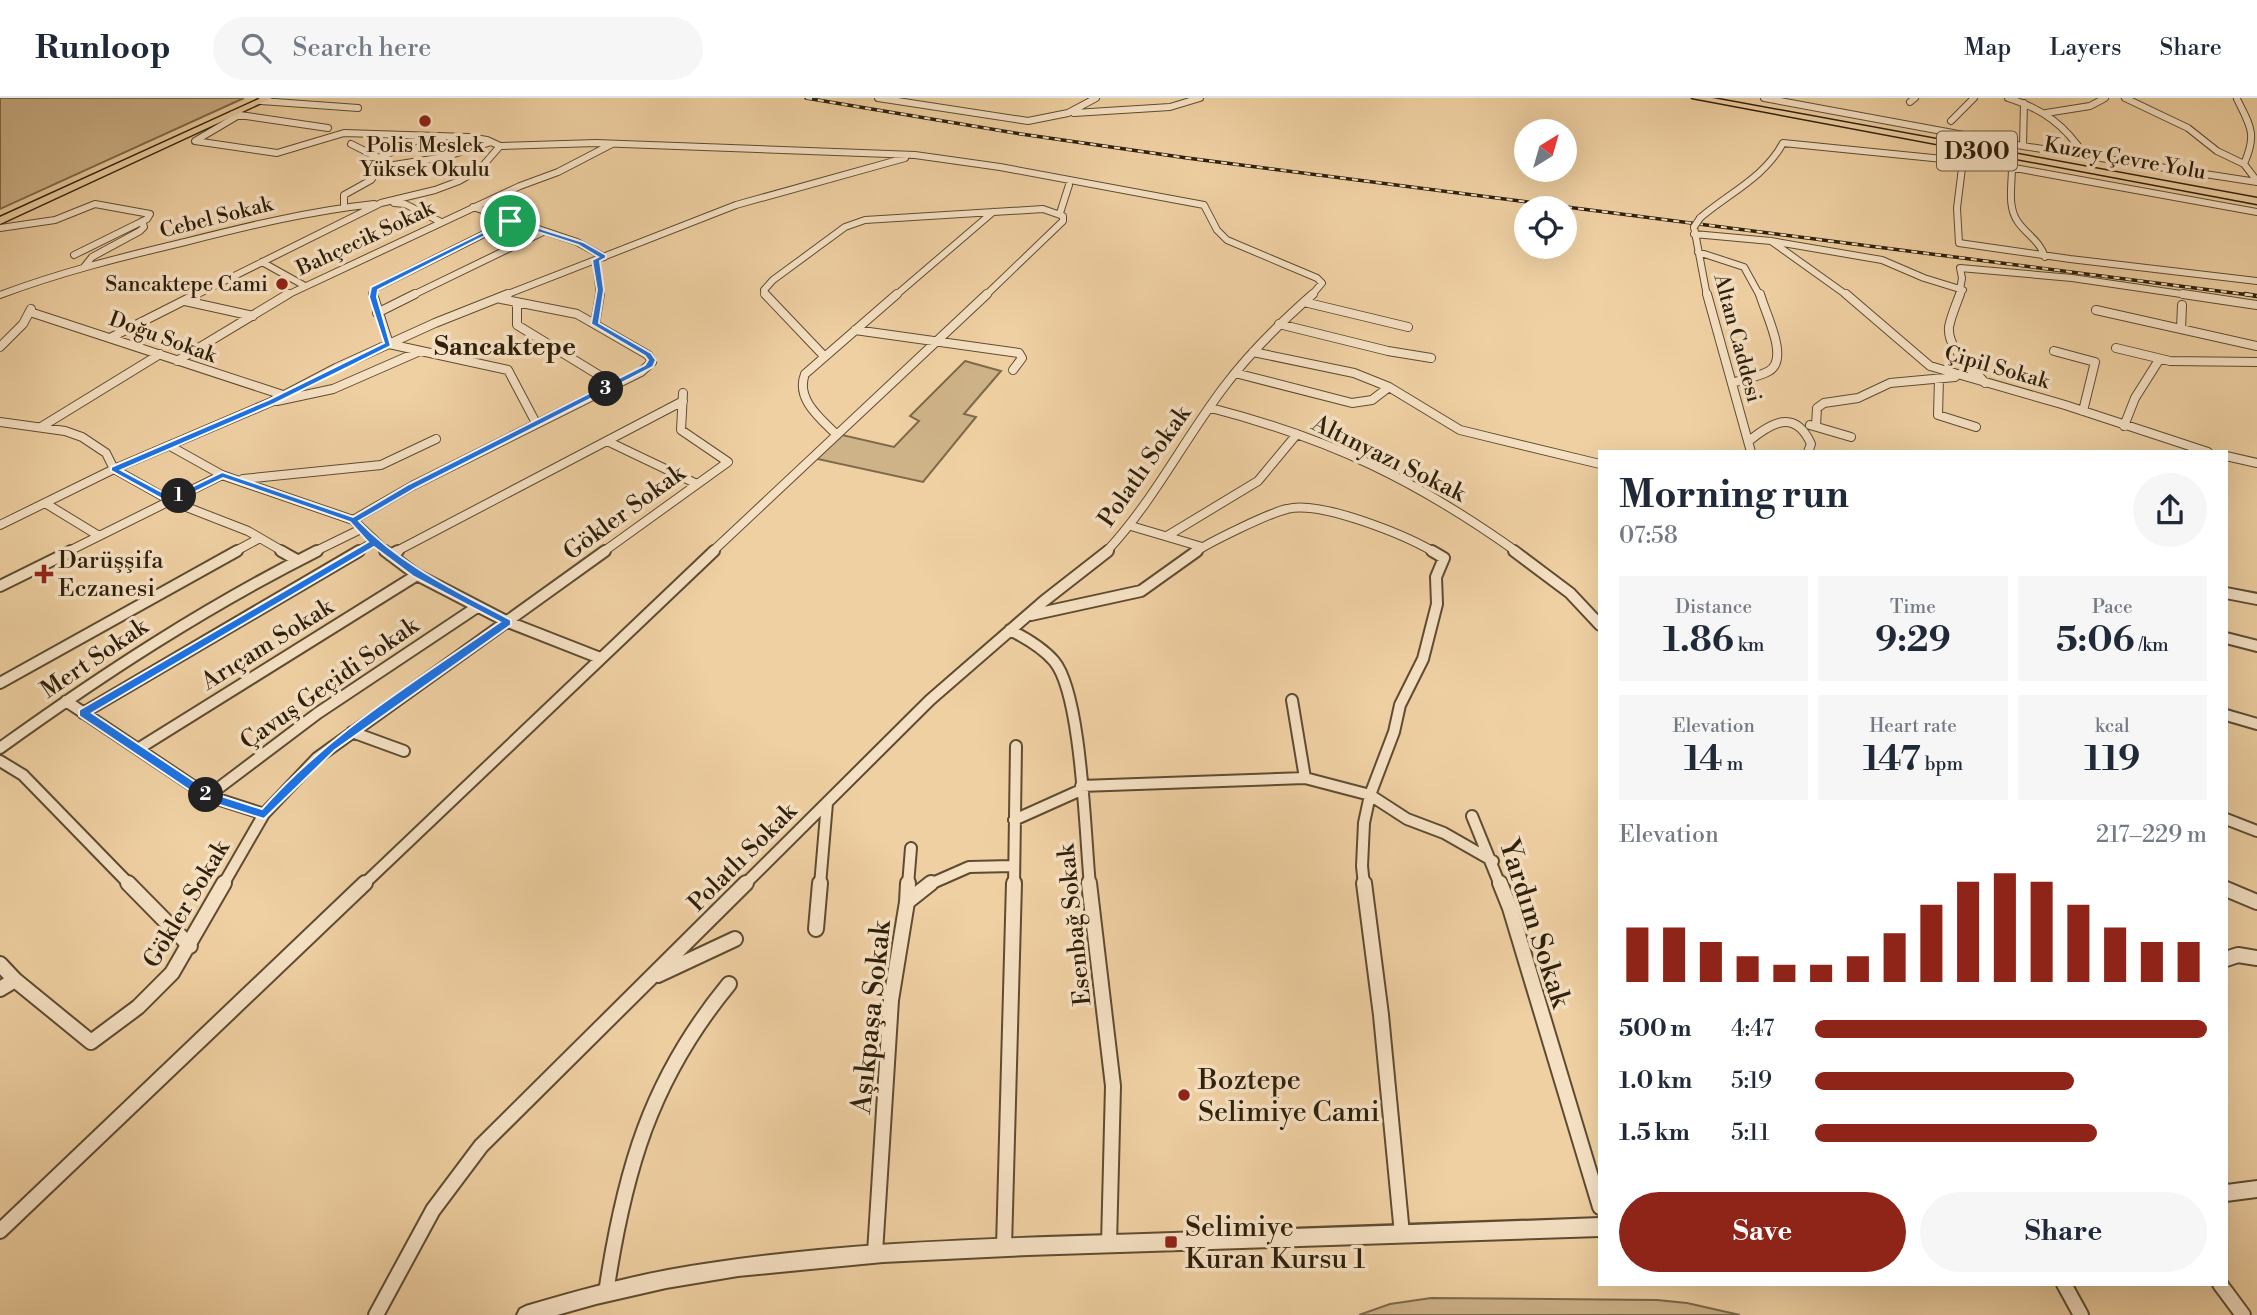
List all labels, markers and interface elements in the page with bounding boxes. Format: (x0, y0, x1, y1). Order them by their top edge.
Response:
search box (213, 17, 703, 80)
text: Runloop (35, 28, 171, 69)
icon: search (237, 29, 275, 67)
text: Search here (293, 32, 431, 64)
text: Map (1964, 33, 2011, 63)
text: Layers (2049, 33, 2121, 63)
text: Share (2159, 33, 2222, 63)
marker: Polis Meslek Yüksek Okulu (417, 113, 433, 129)
north arrow (1514, 119, 1577, 182)
map controls (1514, 119, 1577, 259)
road number: D300 (1937, 132, 2017, 170)
street label: Kuzey Çevre Yolu (2042, 132, 2208, 186)
place label: Polis Meslek Yüksek Okulu (359, 133, 490, 183)
street label: Cebel Sokak (157, 191, 276, 245)
pin (480, 191, 540, 251)
street label: Bahçecik Sokak (291, 195, 439, 283)
button: locate (1514, 196, 1577, 259)
icon: arrive (491, 202, 529, 240)
street label: Altan Caddesi (1707, 270, 1767, 405)
place label: Sancaktepe Cami (105, 272, 268, 298)
marker: Sancaktepe Cami (274, 276, 290, 292)
street label: Doğu Sokak (105, 307, 221, 370)
district label: Sancaktepe (434, 331, 576, 363)
street label: Çipil Sokak (1941, 341, 2053, 396)
pin: 3 (588, 372, 624, 406)
text: 3 (600, 376, 611, 400)
street label: Polatlı Sokak (1092, 399, 1199, 533)
street label: Altınyazı Sokak (1306, 408, 1472, 510)
street label: Gökler Sokak (558, 458, 693, 567)
text: Morning run (1619, 472, 1849, 519)
button: share (2133, 473, 2207, 547)
pin: 1 (162, 478, 196, 514)
text: 1 (174, 483, 183, 507)
text: 07:58 (1619, 522, 1678, 550)
place label: Darüşşifa Eczanesi (58, 546, 164, 604)
marker: Darüşşifa Eczanesi (36, 566, 52, 582)
street label: Arıçam Sokak (195, 592, 340, 698)
text: Distance (1675, 595, 1752, 619)
text: Time (1890, 595, 1936, 619)
text: Pace (2092, 595, 2133, 619)
street label: Çavuş Geçidi Sokak (235, 610, 426, 757)
street label: Mert Sokak (35, 611, 155, 706)
text: 1.86 (1663, 619, 1734, 662)
text: 9:29 (1875, 619, 1951, 662)
text: 5:06 (2056, 619, 2135, 662)
text: km (1734, 633, 1764, 657)
text: /km (2135, 633, 2169, 657)
text: Elevation (1673, 714, 1755, 738)
text: Heart rate (1869, 714, 1957, 738)
text: kcal (2095, 714, 2130, 738)
text: 14 (1684, 738, 1723, 781)
text: 147 (1863, 738, 1921, 781)
text: 119 (2084, 738, 2140, 781)
text: m (1723, 752, 1743, 776)
text: bpm (1921, 752, 1963, 776)
pin: 2 (188, 778, 224, 812)
text: 2 (200, 782, 211, 806)
street label: Polatlı Sokak (682, 796, 804, 918)
text: Elevation (1619, 821, 1719, 849)
text: 217–229 m (2096, 821, 2207, 849)
street label: Yardım Sokak (1490, 833, 1579, 1013)
street label: Gökler Sokak (137, 834, 237, 974)
street label: Esenbağ Sokak (1051, 841, 1098, 1007)
street label: Aşıkpaşa Sokak (844, 917, 899, 1116)
text: 500 m (1619, 1015, 1691, 1043)
text: 4:47 (1731, 1015, 1774, 1043)
place label: Boztepe Selimiye Cami (1197, 1063, 1380, 1130)
text: 1.0 km (1619, 1067, 1692, 1095)
text: 5:19 (1731, 1067, 1772, 1095)
marker: Boztepe Selimiye Cami (1176, 1087, 1192, 1103)
text: 1.5 km (1619, 1119, 1690, 1147)
text: 5:11 (1731, 1119, 1769, 1147)
button: Save (1619, 1192, 1906, 1272)
button: Share (1920, 1192, 2207, 1272)
place label: Selimiye Kuran Kursu 1 (1185, 1210, 1365, 1277)
marker: Selimiye Kuran Kursu 1 (1163, 1234, 1179, 1250)

